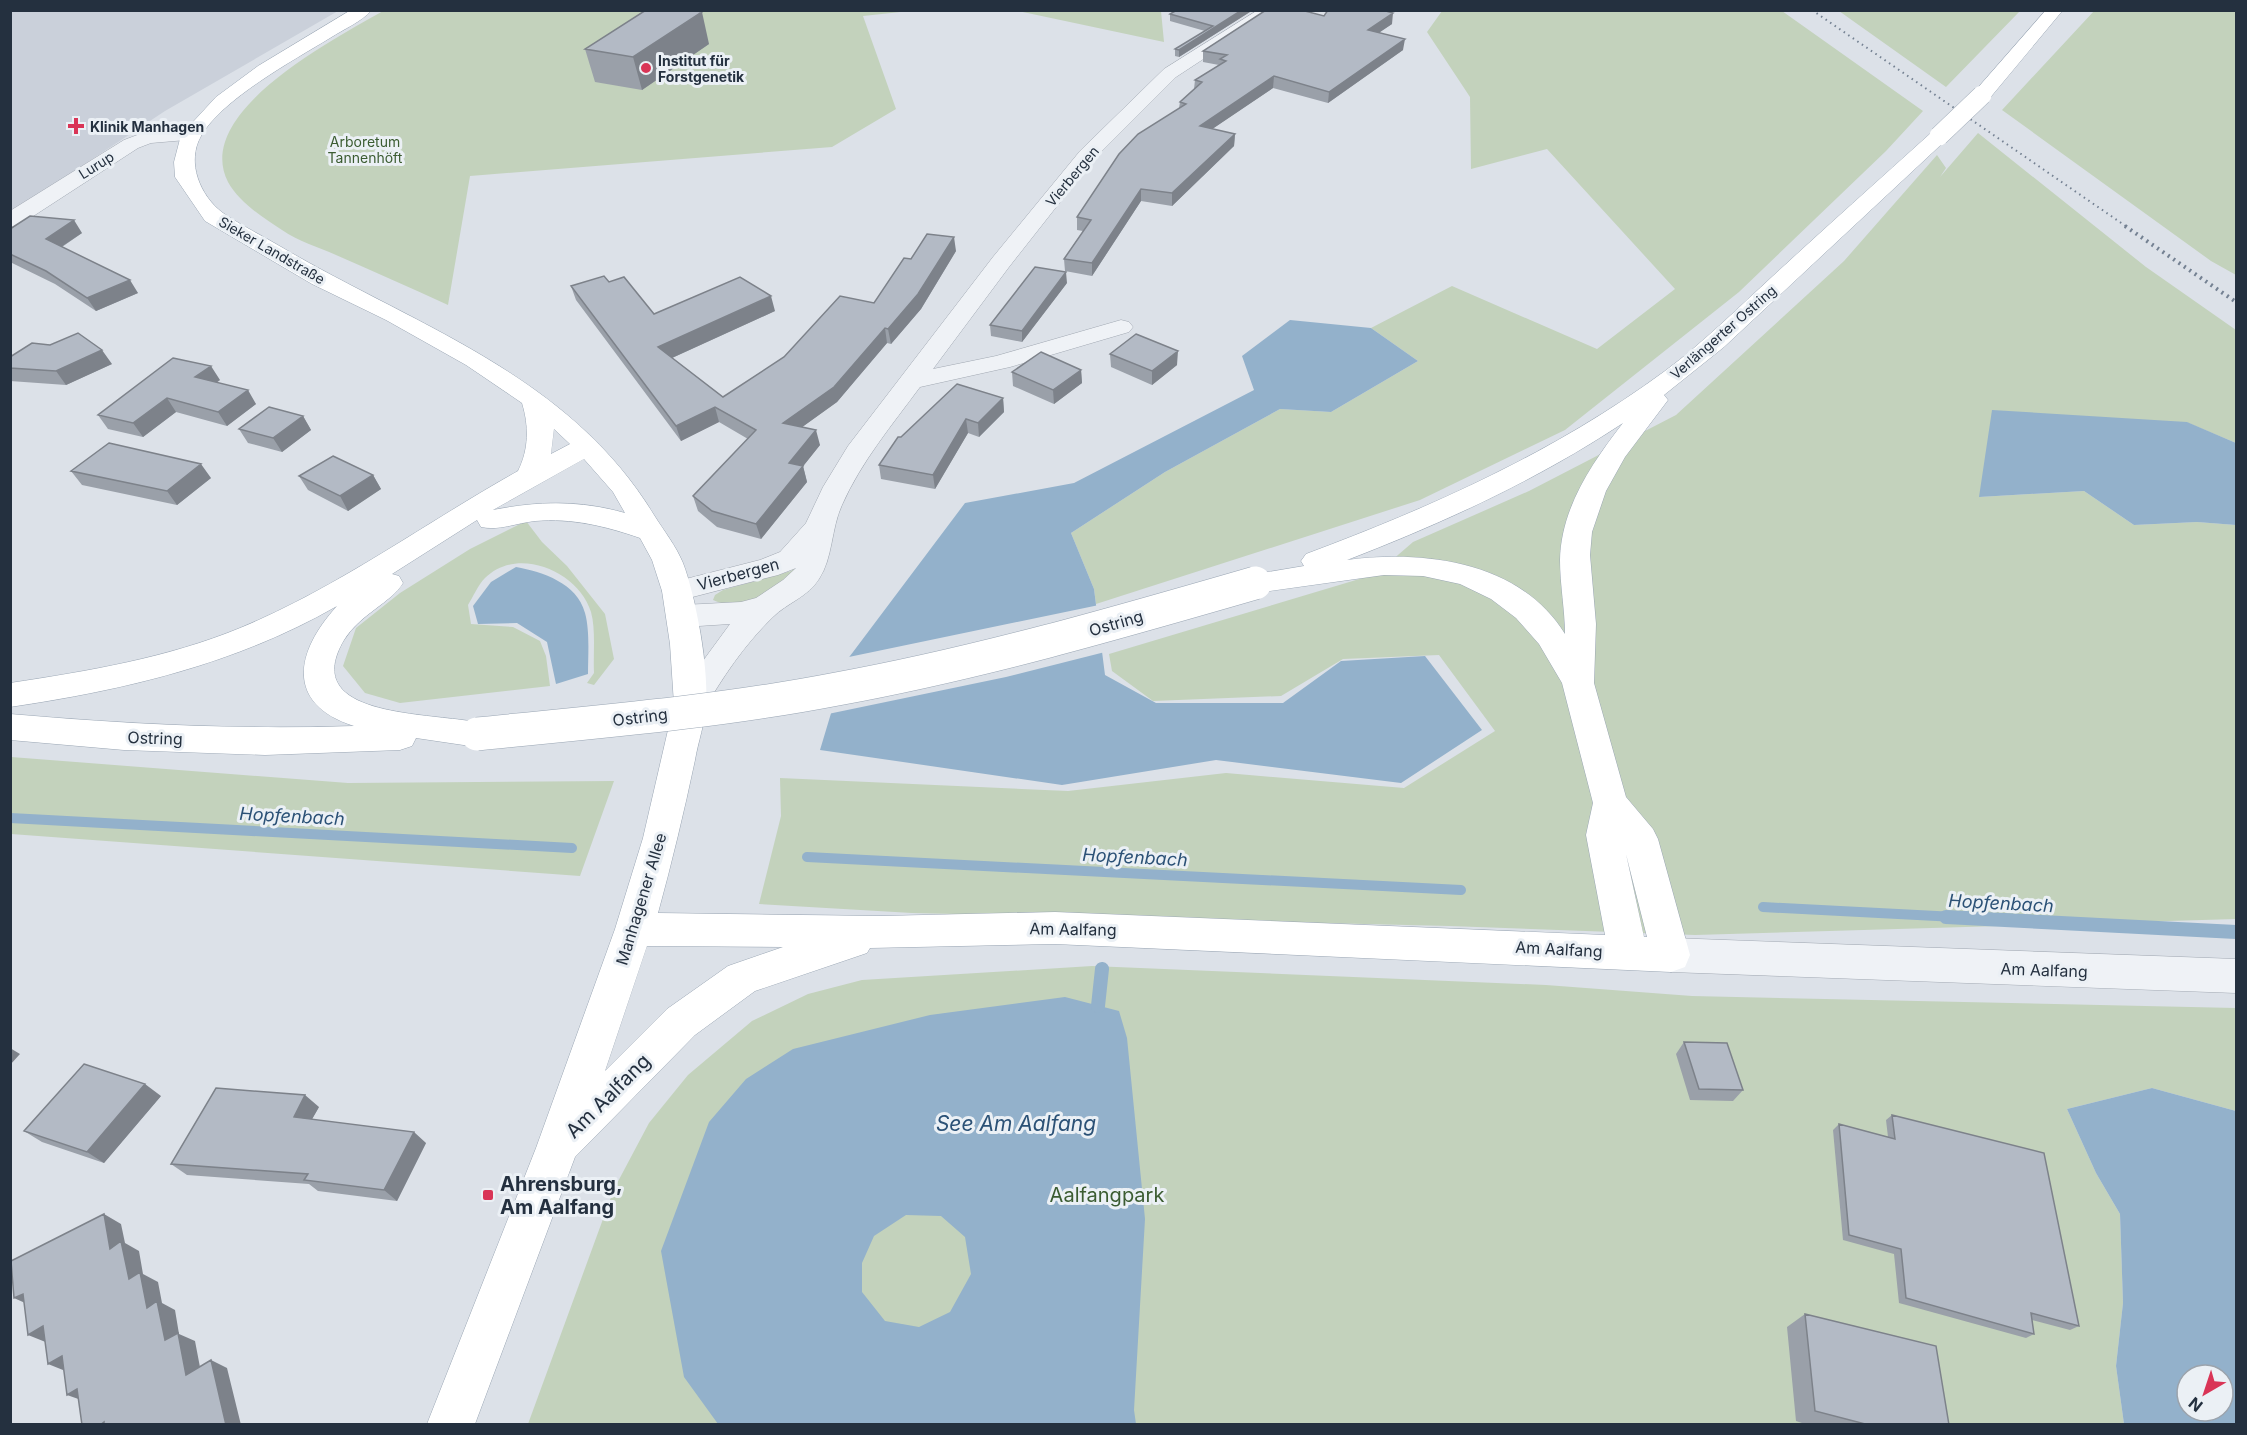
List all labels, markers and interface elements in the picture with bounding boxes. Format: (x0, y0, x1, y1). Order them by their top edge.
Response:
place label: Institut für Forstgenetik (658, 52, 745, 85)
marker: Institut für Forstgenetik (639, 61, 653, 75)
marker: Klinik Manhagen (67, 117, 85, 135)
place label: Klinik Manhagen (90, 118, 204, 135)
park label: Arboretum Tannenhöft (328, 133, 403, 166)
street label: Vierbergen (1042, 142, 1102, 210)
street label: Lurup (75, 148, 117, 182)
street label: Sieker Landstraße (216, 213, 328, 287)
street label: Verlängerter Ostring (1667, 281, 1779, 383)
street label: Vierbergen (695, 553, 781, 595)
street label: Ostring (1087, 606, 1145, 640)
street label: Ostring (611, 704, 669, 730)
street label: Ostring (127, 727, 183, 749)
water label: Hopfenbach (239, 803, 345, 829)
street label: Manhagener Allee (611, 830, 671, 968)
water label: Hopfenbach (1082, 844, 1188, 870)
water label: Hopfenbach (1948, 890, 2054, 916)
street label: Am Aalfang (1029, 918, 1117, 940)
street label: Am Aalfang (1515, 937, 1603, 961)
street label: Am Aalfang (2000, 958, 2088, 982)
street label: Am Aalfang (561, 1049, 655, 1143)
water label: See Am Aalfang (936, 1111, 1096, 1136)
place label: Ahrensburg, Am Aalfang (500, 1172, 623, 1219)
park label: Aalfangpark (1050, 1183, 1164, 1207)
marker: Ahrensburg, Am Aalfang (481, 1188, 495, 1202)
north arrow (2175, 1363, 2235, 1423)
text: N (2185, 1393, 2207, 1416)

